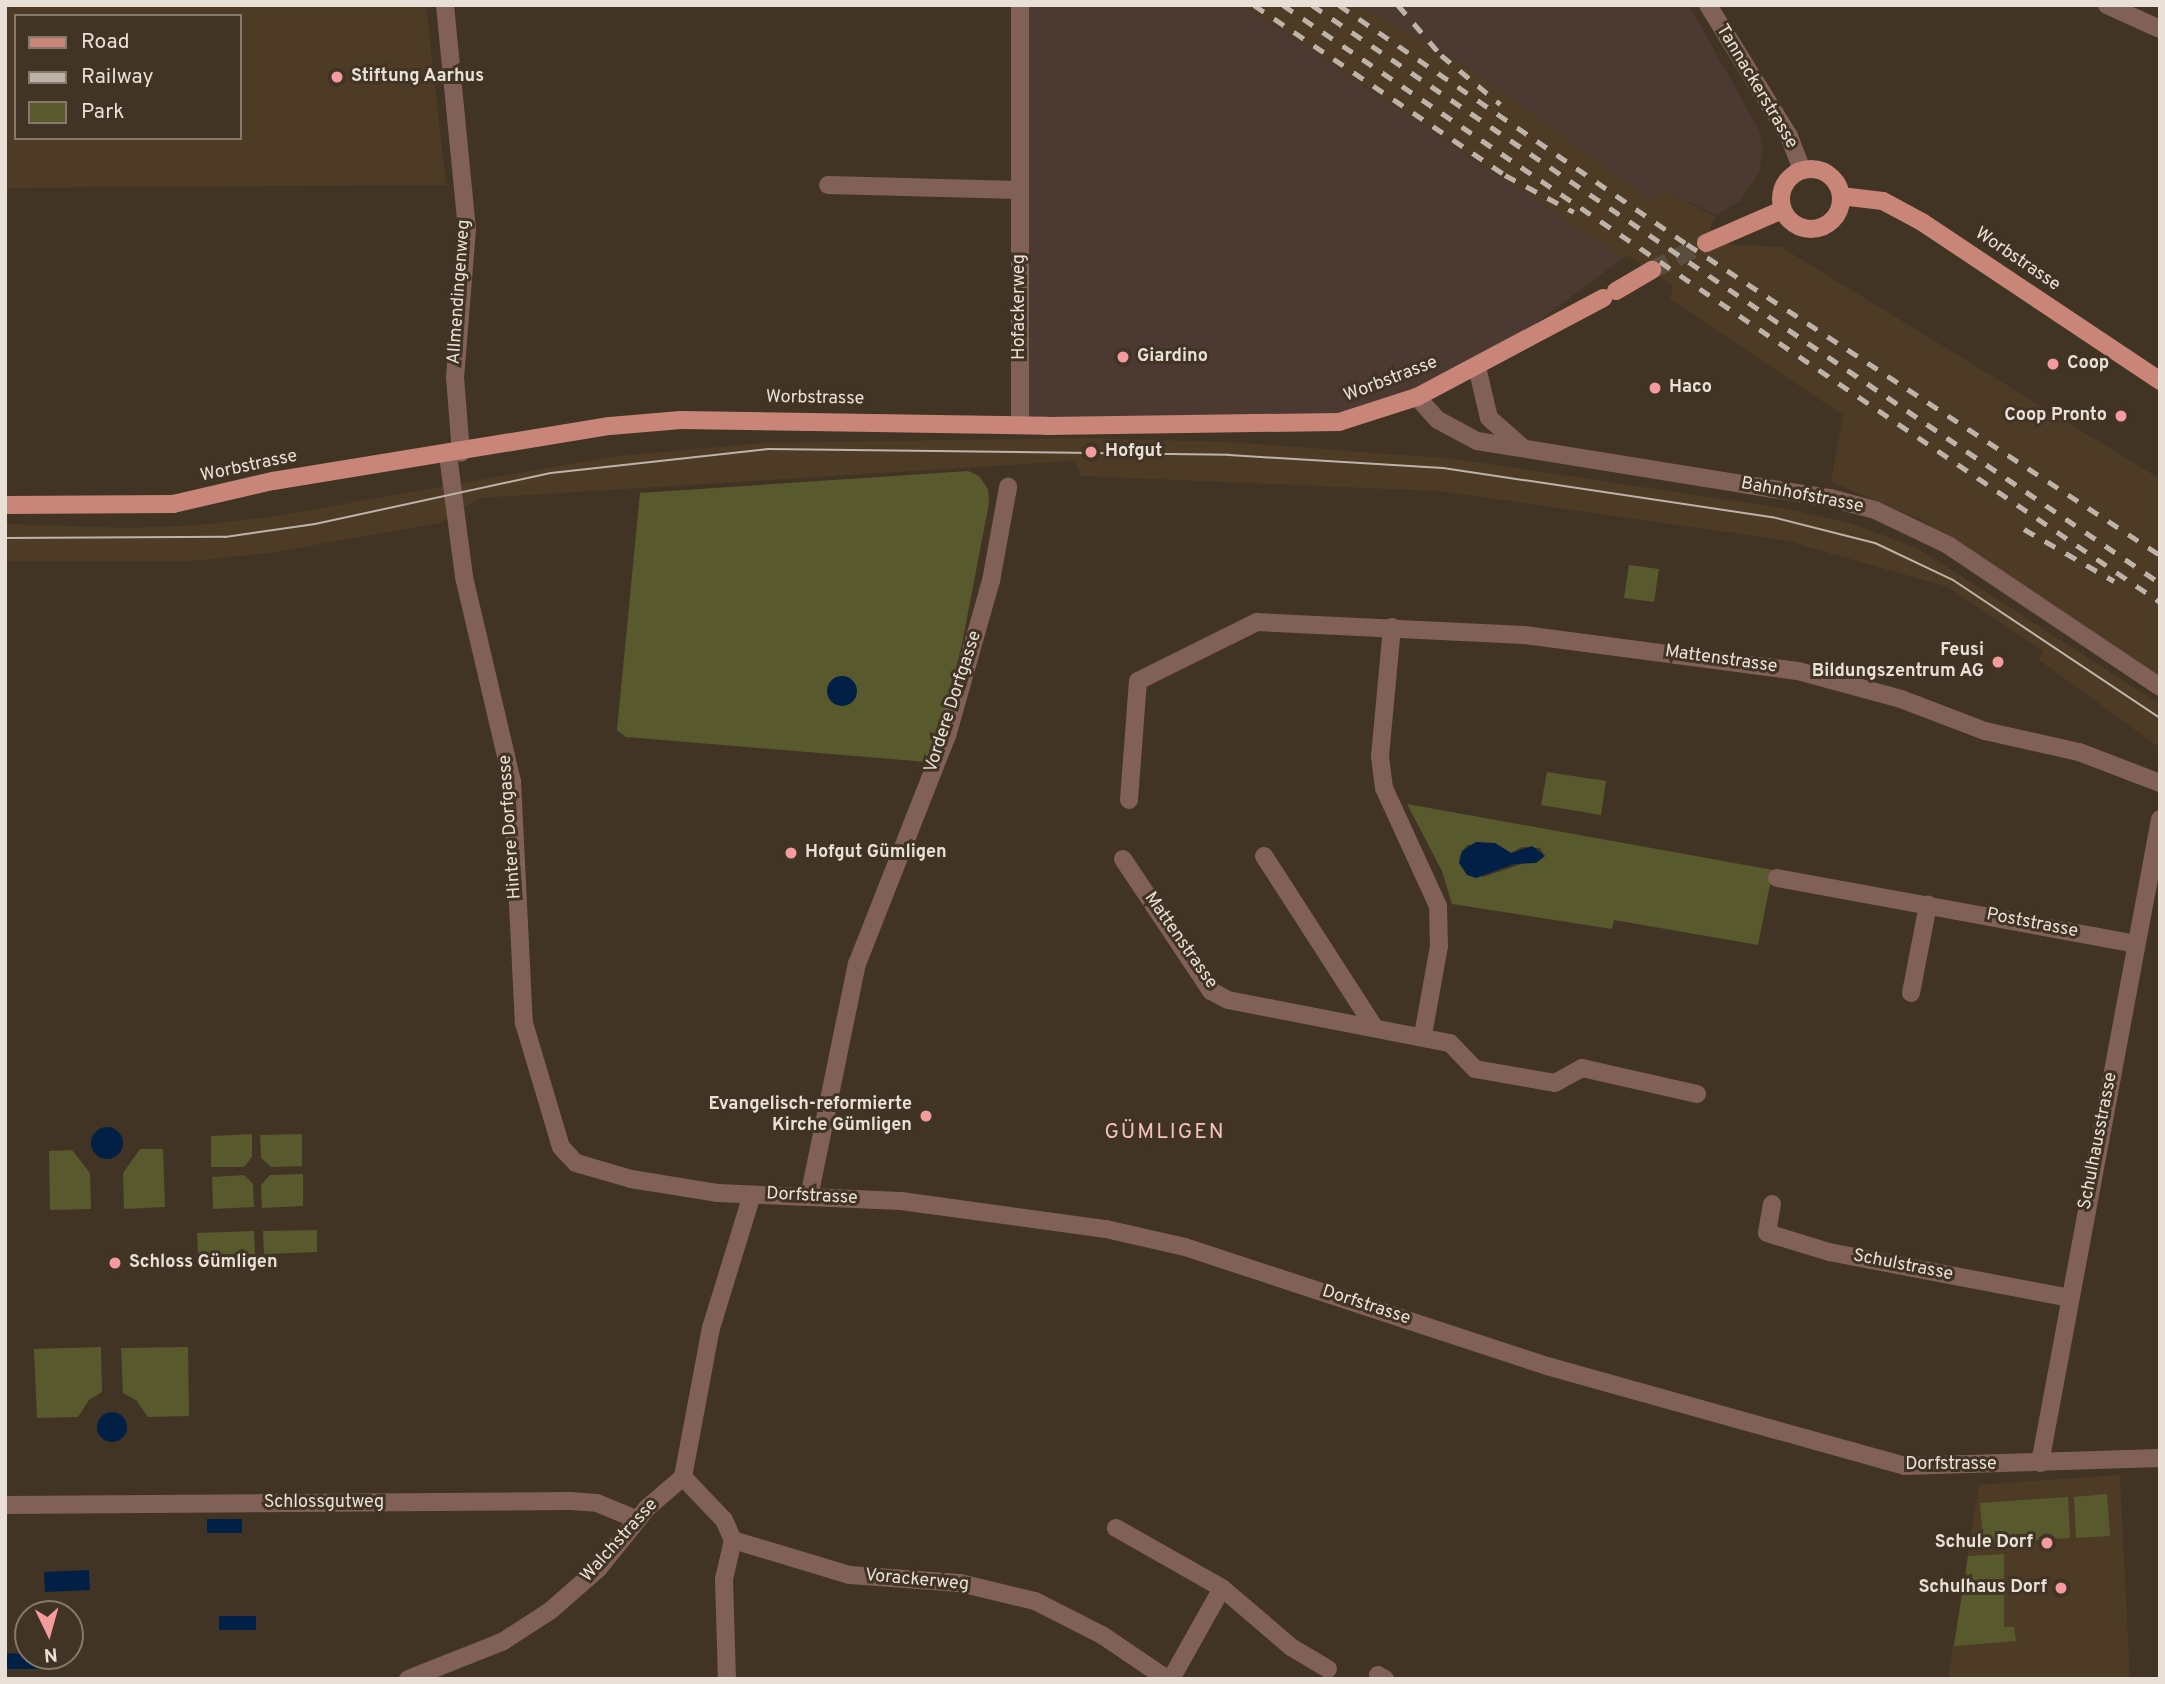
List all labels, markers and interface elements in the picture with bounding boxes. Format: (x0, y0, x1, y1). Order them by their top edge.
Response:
legend (14, 14, 242, 140)
street label: Tannackerstrasse (1710, 21, 1802, 153)
text: Road (81, 29, 130, 56)
text: Railway (81, 64, 154, 91)
place label: Stiftung Aarhus (351, 66, 485, 88)
marker: Stiftung Aarhus (329, 69, 345, 85)
text: Park (81, 99, 124, 126)
street label: Allmendingenweg (444, 219, 476, 365)
street label: Worbstrasse (1970, 224, 2064, 296)
street label: Hofackerweg (1009, 254, 1031, 360)
place label: Giardino (1137, 346, 1208, 368)
marker: Giardino (1115, 349, 1131, 365)
street label: Worbstrasse (1341, 352, 1441, 408)
place label: Coop (2067, 353, 2109, 375)
marker: Coop (2045, 356, 2061, 372)
place label: Haco (1669, 377, 1712, 399)
marker: Haco (1647, 380, 1663, 396)
street label: Worbstrasse (766, 387, 864, 411)
place label: Coop Pronto (2004, 405, 2107, 427)
marker: Coop Pronto (2113, 408, 2129, 424)
place label: Hofgut (1105, 441, 1162, 463)
marker: Hofgut (1083, 444, 1099, 460)
street label: Worbstrasse (199, 446, 299, 488)
street label: Bahnhofstrasse (1739, 474, 1865, 518)
street label: Vordere Dorfgasse (921, 628, 987, 776)
street label: Mattenstrasse (1663, 641, 1779, 679)
place label: Feusi Bildungszentrum AG (1811, 641, 1984, 684)
marker: Feusi Bildungszentrum AG (1990, 654, 2006, 670)
street label: Hintere Dorfgasse (495, 754, 527, 900)
place label: Hofgut Gümligen (805, 842, 947, 864)
marker: Hofgut Gümligen (783, 845, 799, 861)
street label: Mattenstrasse (1139, 888, 1221, 994)
street label: Poststrasse (1984, 905, 2080, 943)
street label: Schulhausstrasse (2075, 1070, 2123, 1212)
place label: Evangelisch-reformierte Kirche Gümligen (708, 1095, 912, 1138)
marker: Evangelisch-reformierte Kirche Gümligen (918, 1108, 934, 1124)
district label: GÜMLIGEN (1105, 1120, 1225, 1146)
street label: Dorfstrasse (766, 1184, 858, 1210)
street label: Schulstrasse (1851, 1246, 1955, 1286)
place label: Schloss Gümligen (129, 1252, 278, 1274)
marker: Schloss Gümligen (107, 1255, 123, 1271)
street label: Dorfstrasse (1319, 1282, 1413, 1330)
street label: Dorfstrasse (1905, 1454, 1997, 1476)
street label: Schlossgutweg (264, 1492, 384, 1514)
street label: Walchstrasse (577, 1495, 663, 1587)
place label: Schule Dorf (1935, 1532, 2033, 1554)
marker: Schule Dorf (2039, 1535, 2055, 1551)
street label: Vorackerweg (864, 1566, 970, 1596)
place label: Schulhaus Dorf (1919, 1577, 2047, 1599)
marker: Schulhaus Dorf (2053, 1580, 2069, 1596)
north arrow (14, 1600, 84, 1670)
text: N (43, 1641, 59, 1666)

